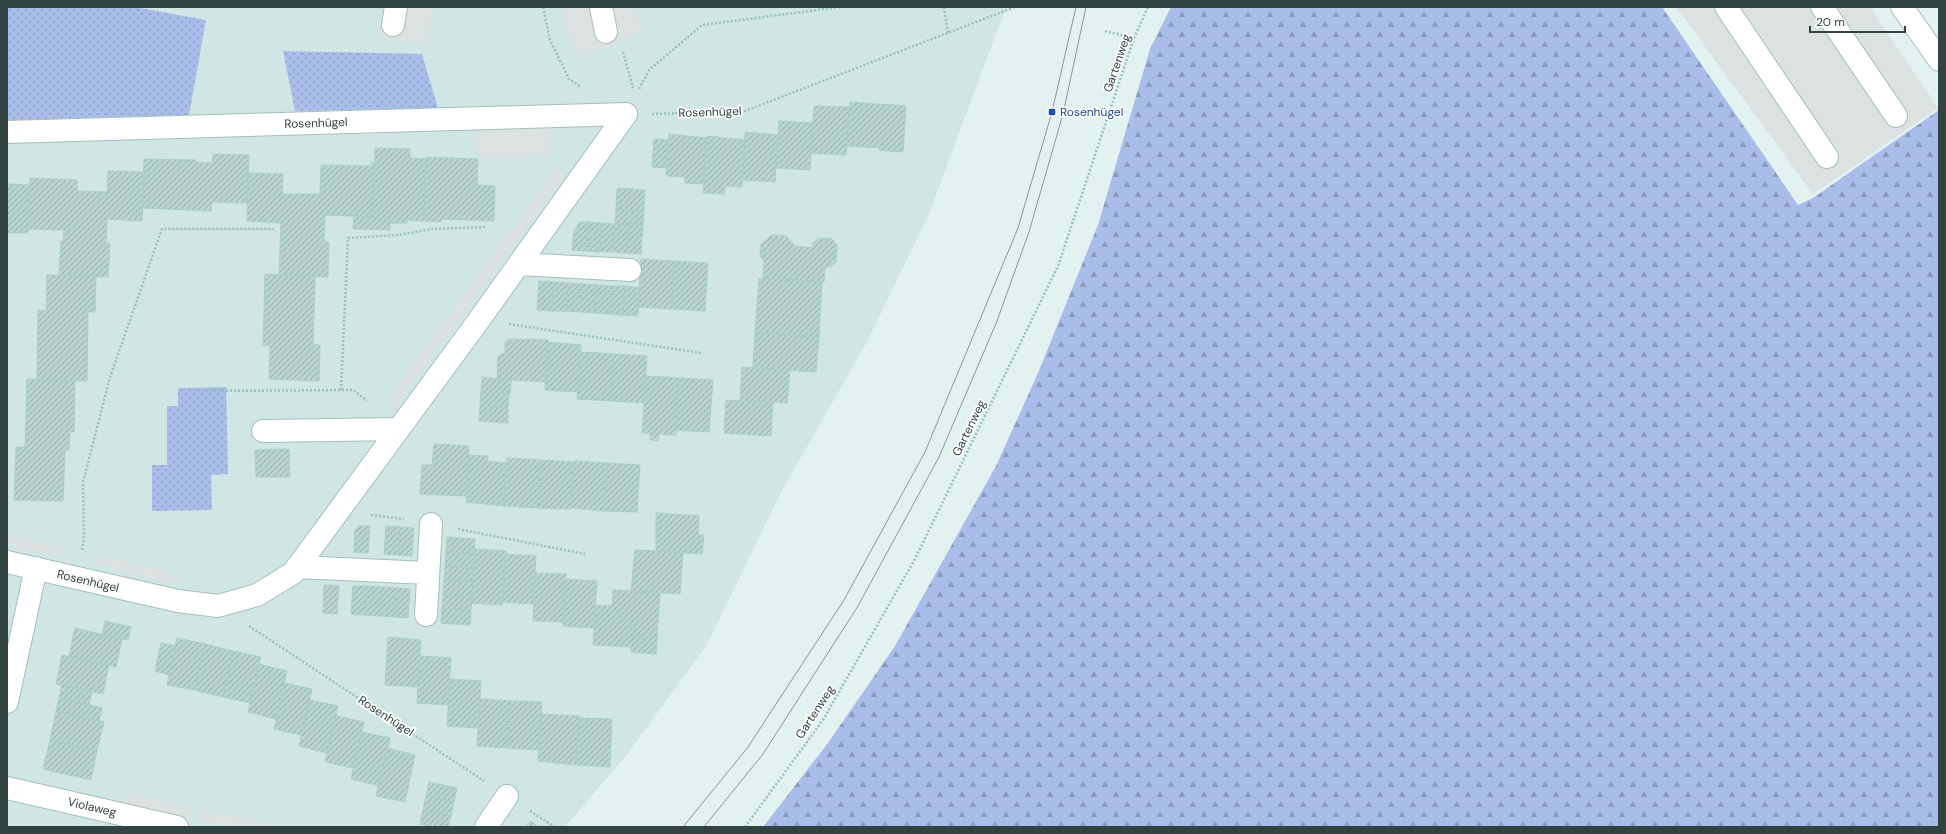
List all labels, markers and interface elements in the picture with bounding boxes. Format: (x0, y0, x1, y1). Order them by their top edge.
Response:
scale bar (1810, 8, 1905, 34)
text: 20 m (1816, 14, 1845, 30)
street label: Gartenweg (1100, 31, 1135, 94)
street label: Rosenhügel (678, 103, 742, 121)
place label: Rosenhügel (1060, 104, 1123, 120)
marker: Rosenhügel (1047, 107, 1057, 117)
street label: Rosenhügel (284, 114, 348, 132)
street label: Gartenweg (949, 397, 990, 459)
street label: Rosenhügel (55, 566, 121, 596)
street label: Gartenweg (792, 682, 838, 742)
street label: Rosenhügel (355, 692, 417, 740)
street label: Violaweg (66, 794, 118, 820)

